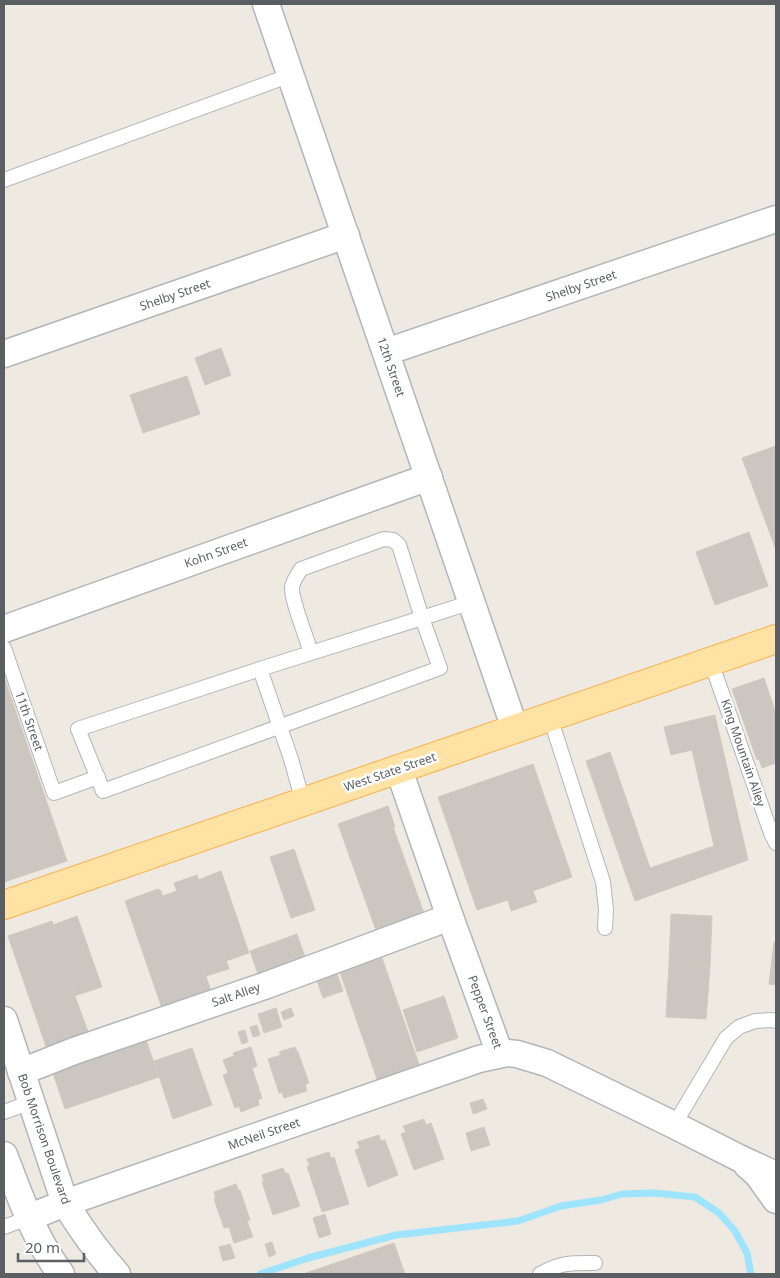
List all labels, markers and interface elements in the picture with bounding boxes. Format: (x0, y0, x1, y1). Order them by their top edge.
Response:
street label: Shelby Street (543, 265, 619, 306)
street label: Shelby Street (137, 274, 213, 315)
street label: 12th Street (373, 335, 410, 400)
street label: Kohn Street (182, 533, 250, 572)
street label: 11th Street (11, 689, 48, 754)
street label: King Mountain Alley (717, 697, 770, 810)
street label: West State Street (342, 748, 439, 795)
street label: Pepper Street (464, 973, 507, 1052)
street label: Salt Alley (209, 978, 263, 1011)
street label: Bob Morrison Boulevard (14, 1071, 75, 1207)
street label: McNeil Street (225, 1113, 303, 1154)
scale bar (18, 1230, 84, 1262)
text: 20 m (25, 1237, 60, 1257)

